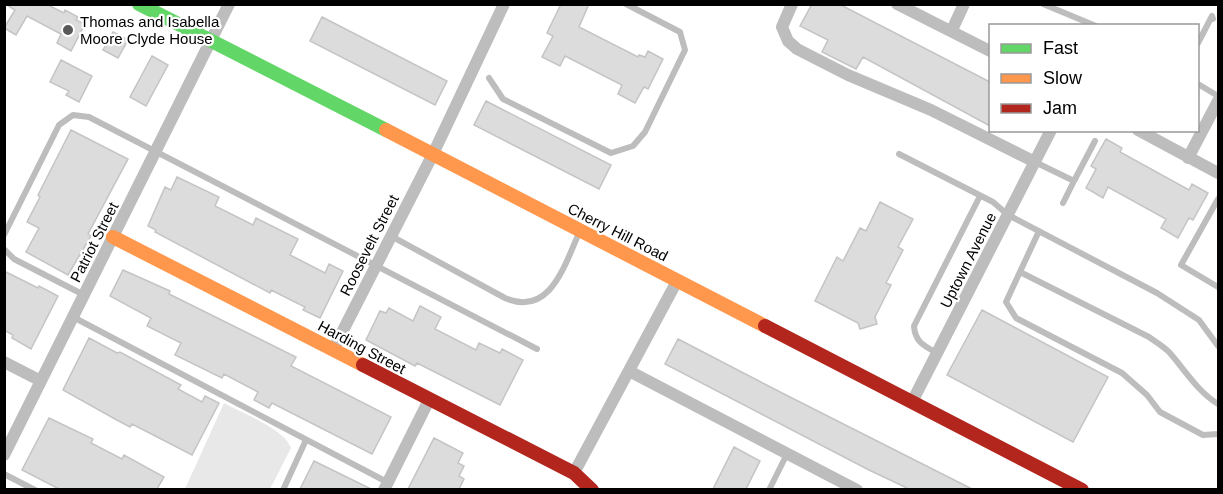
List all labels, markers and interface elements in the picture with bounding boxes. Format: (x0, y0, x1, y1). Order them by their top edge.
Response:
place label: Thomas and Isabella Moore Clyde House (80, 13, 220, 47)
marker: Thomas and Isabella Moore Clyde House (61, 23, 75, 37)
legend (989, 24, 1199, 132)
text: Fast (1043, 38, 1078, 58)
text: Slow (1043, 68, 1083, 88)
text: Jam (1043, 98, 1077, 118)
street label: Roosevelt Street (336, 191, 402, 298)
street label: Patriot Street (67, 198, 122, 285)
street label: Cherry Hill Road (565, 199, 671, 265)
street label: Uptown Avenue (937, 209, 999, 311)
street label: Harding Street (315, 317, 409, 378)

